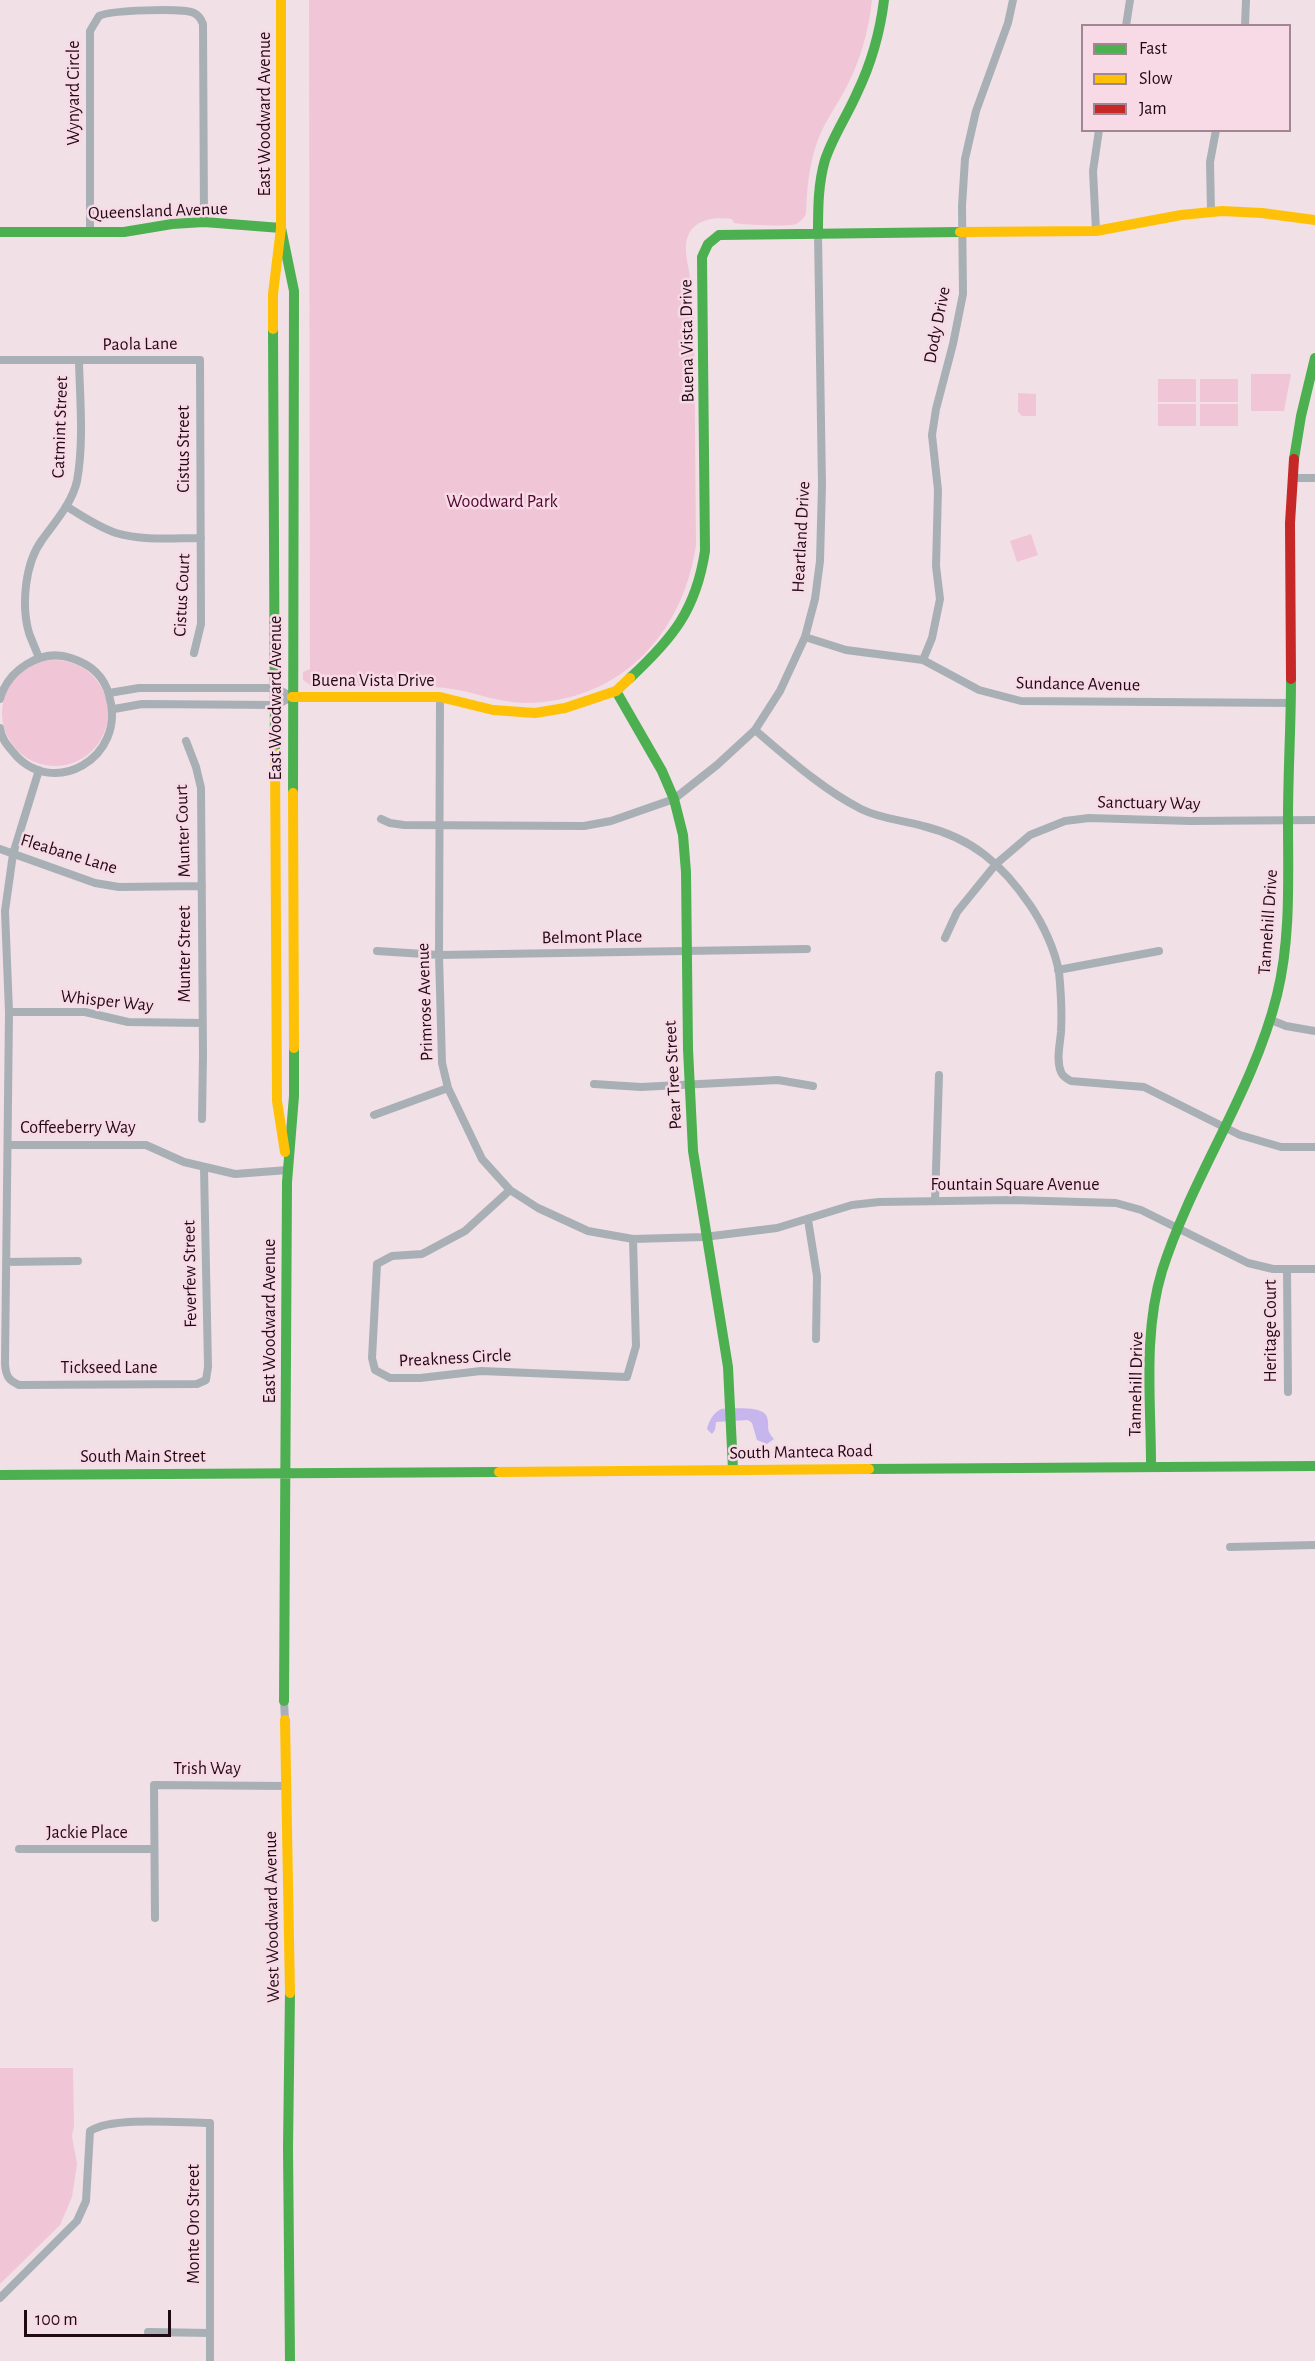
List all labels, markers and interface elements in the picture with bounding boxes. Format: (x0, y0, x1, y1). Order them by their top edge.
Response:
legend (1081, 24, 1291, 132)
street label: East Woodward Avenue (254, 32, 276, 196)
street label: Wynyard Circle (63, 40, 85, 146)
text: Fast (1139, 40, 1167, 58)
text: Slow (1139, 70, 1172, 88)
text: Jam (1139, 100, 1167, 118)
street label: Queensland Avenue (88, 198, 228, 224)
street label: Buena Vista Drive (675, 279, 699, 403)
street label: Dody Drive (919, 285, 955, 365)
street label: Paola Lane (102, 333, 178, 355)
street label: Catmint Street (47, 375, 73, 479)
street label: Cistus Street (173, 405, 195, 493)
street label: Heartland Drive (787, 481, 815, 593)
park label: Woodward Park (446, 491, 558, 513)
street label: Cistus Court (169, 553, 195, 637)
street label: East Woodward Avenue (265, 616, 287, 780)
street label: Buena Vista Drive (311, 670, 435, 692)
street label: Sundance Avenue (1016, 672, 1140, 696)
street label: Munter Court (171, 784, 195, 878)
street label: Sanctuary Way (1097, 791, 1201, 815)
street label: Fleabane Lane (18, 829, 120, 879)
street label: Tannehill Drive (1254, 869, 1282, 975)
street label: Munter Street (174, 905, 196, 1003)
street label: Belmont Place (542, 925, 642, 949)
street label: Primrose Avenue (412, 942, 438, 1062)
street label: Whisper Way (59, 985, 155, 1017)
street label: Pear Tree Street (659, 1020, 687, 1130)
street label: Coffeeberry Way (20, 1117, 136, 1139)
street label: Fountain Square Avenue (930, 1174, 1100, 1196)
street label: Feverfew Street (178, 1220, 202, 1328)
street label: East Woodward Avenue (259, 1239, 281, 1403)
street label: Heritage Court (1260, 1280, 1282, 1382)
street label: Tannehill Drive (1124, 1331, 1148, 1437)
street label: Preakness Circle (398, 1344, 512, 1372)
street label: Tickseed Lane (60, 1357, 158, 1379)
street label: South Manteca Road (729, 1440, 873, 1464)
street label: South Main Street (80, 1446, 206, 1468)
street label: Trish Way (173, 1758, 241, 1780)
street label: Jackie Place (46, 1822, 128, 1844)
street label: West Woodward Avenue (260, 1831, 284, 2003)
street label: Monte Oro Street (183, 2164, 205, 2284)
scale bar (27, 2298, 174, 2336)
text: 100 m (35, 2311, 78, 2329)

